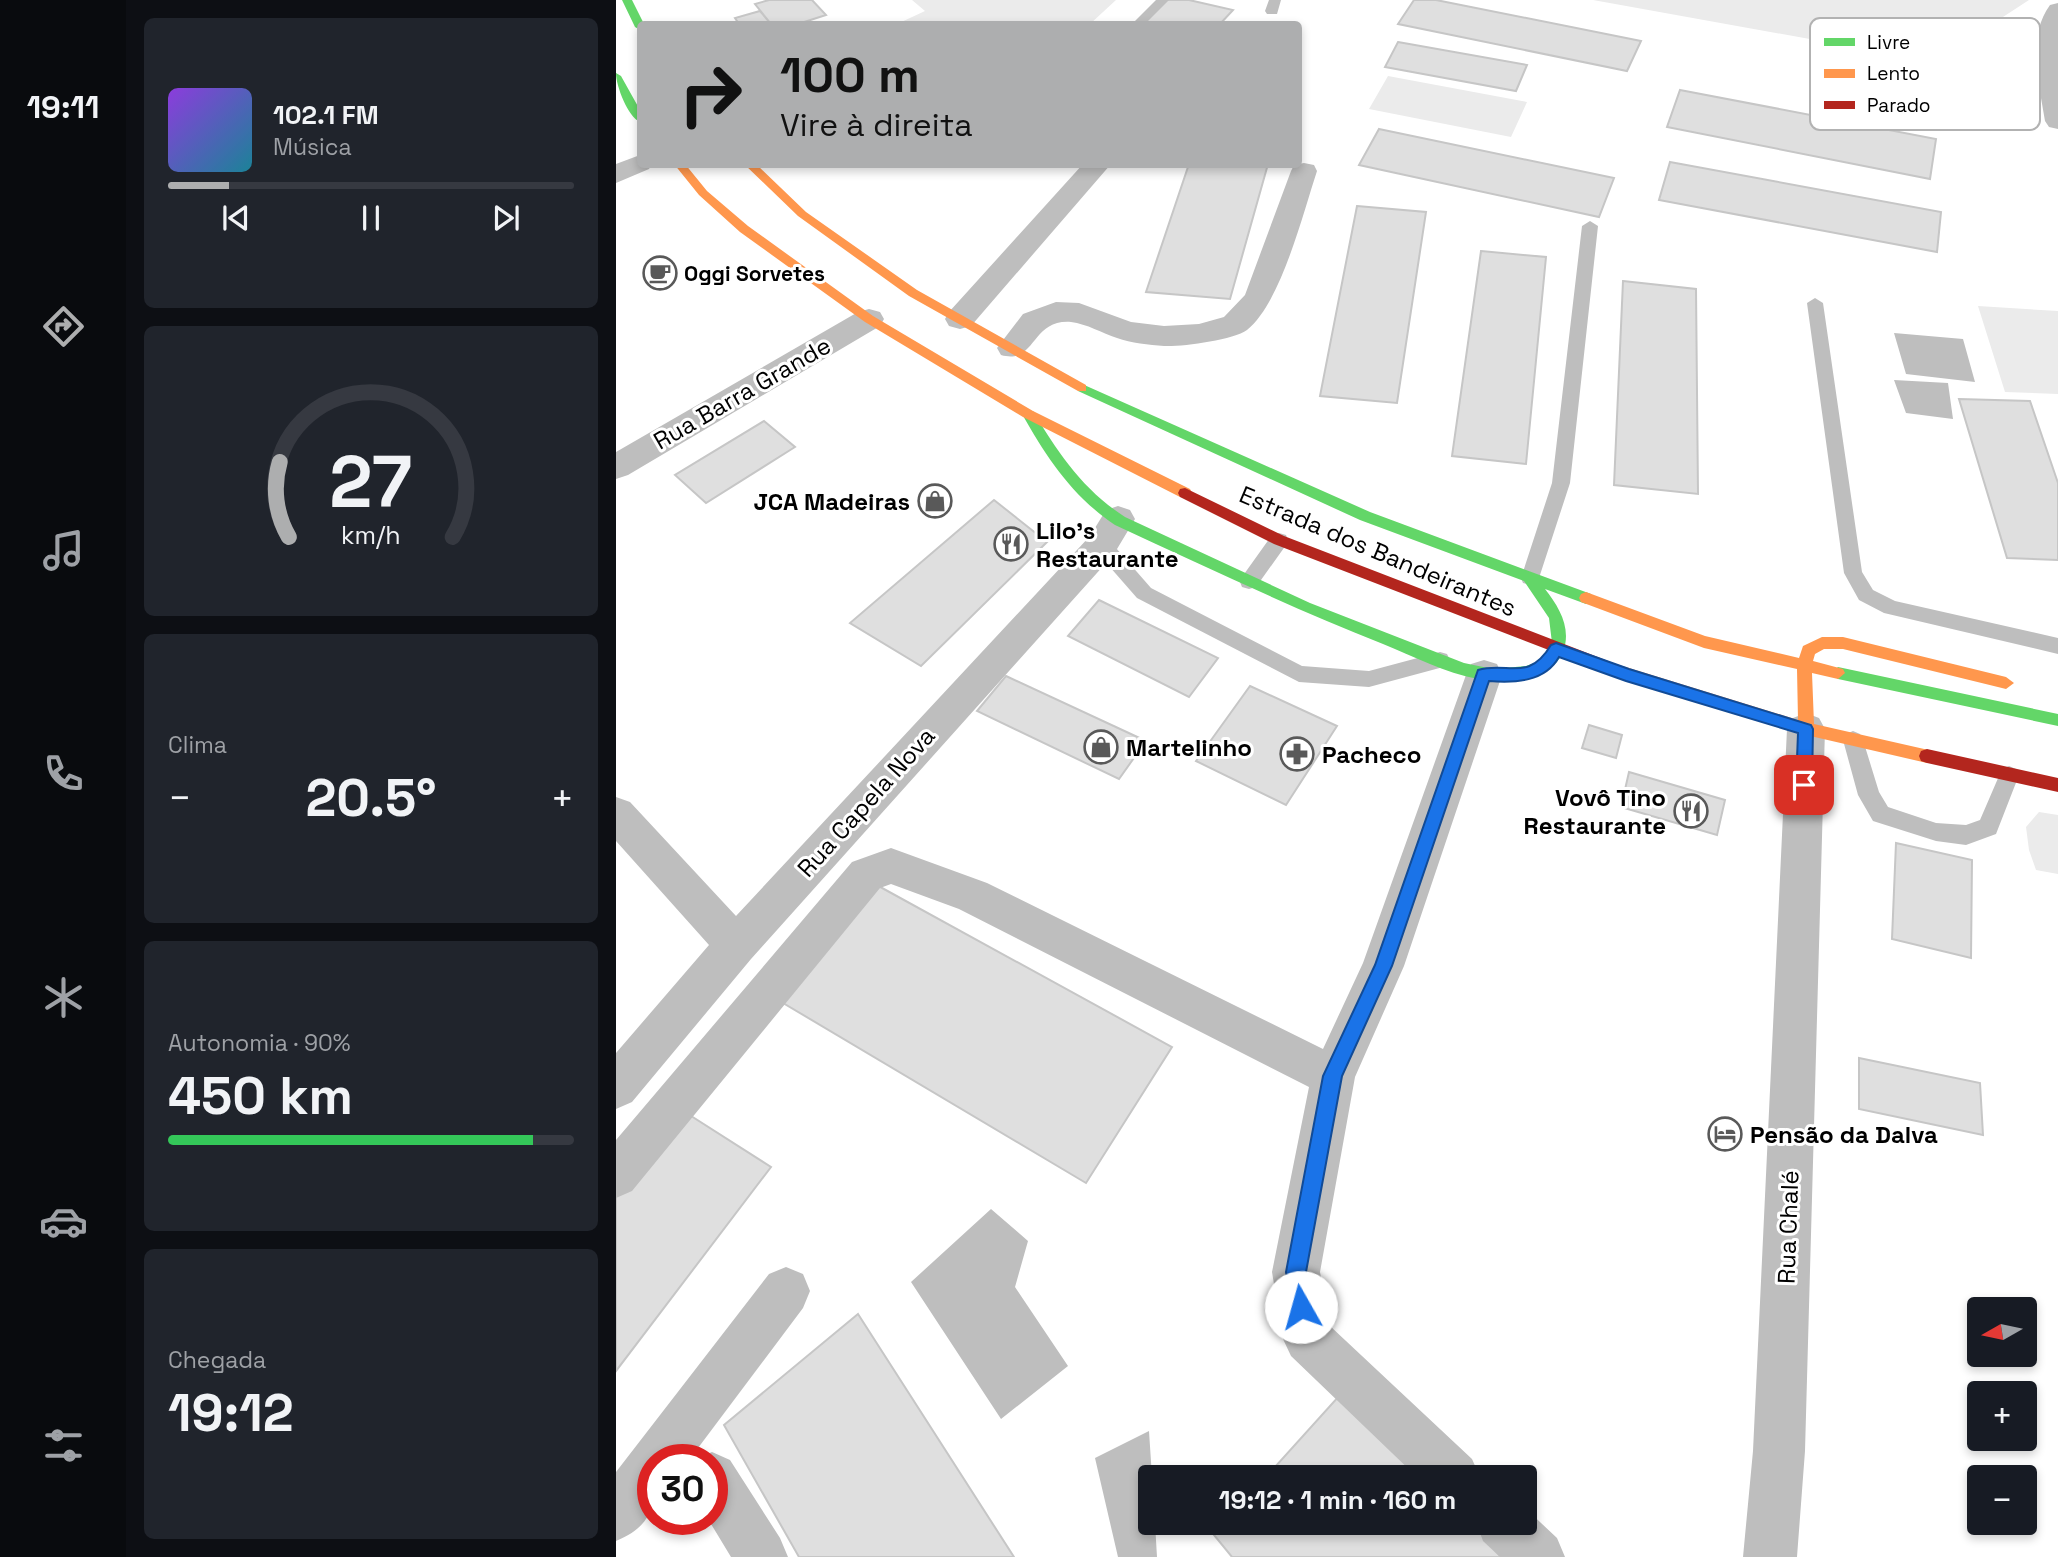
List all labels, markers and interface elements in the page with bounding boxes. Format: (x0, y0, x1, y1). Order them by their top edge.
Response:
legend (1810, 18, 2040, 130)
text: Livre (1867, 30, 1910, 55)
text: 100 m (780, 44, 920, 106)
icon: right (665, 49, 756, 140)
text: Lento (1867, 61, 1920, 86)
text: 19:11 (27, 87, 99, 127)
text: Parado (1867, 93, 1931, 118)
text: 102.1 FM (273, 98, 379, 132)
text: Vire à direita (780, 105, 973, 145)
text: Música (273, 132, 352, 162)
icon: previous (217, 199, 255, 237)
icon: pause (352, 199, 390, 237)
icon: next (487, 199, 525, 237)
cafe icon: Oggi Sorvetes (641, 254, 679, 292)
place label: Oggi Sorvetes (684, 260, 825, 287)
icon: directions (39, 302, 88, 351)
street label: Rua Barra Grande (648, 330, 836, 456)
text: 27 (330, 435, 412, 528)
street label: Estrada dos Bandeirantes (1235, 479, 1521, 623)
shop icon: JCA Madeiras (916, 482, 954, 520)
place label: JCA Madeiras (754, 486, 910, 517)
place label: Lilo's Restaurante (1036, 515, 1179, 574)
text: km/h (341, 518, 401, 550)
restaurant icon: Lilo's Restaurante (992, 525, 1030, 563)
icon: music (39, 526, 88, 575)
street label: Rua Capela Nova (791, 720, 942, 883)
shop icon: Martelinho (1082, 728, 1120, 766)
text: Clima (168, 730, 227, 760)
place label: Martelinho (1126, 732, 1252, 763)
pharmacy icon: Pacheco (1278, 735, 1316, 773)
place label: Pacheco (1322, 739, 1421, 770)
icon: phone (39, 749, 88, 798)
pin (1774, 755, 1834, 815)
text: 20.5° (305, 765, 437, 831)
icon: arrive (1785, 766, 1823, 804)
text: − (168, 774, 192, 822)
text: + (550, 774, 574, 822)
place label: Vovô Tino Restaurante (1523, 782, 1666, 841)
restaurant icon: Vovô Tino Restaurante (1672, 792, 1710, 830)
icon: climate (39, 973, 88, 1022)
text: Autonomia · 90% (168, 1028, 351, 1058)
text: 450 km (168, 1063, 353, 1129)
hotel icon: Pensão da Dalva (1706, 1115, 1744, 1153)
place label: Pensão da Dalva (1750, 1119, 1938, 1150)
street label: Rua Chalé (1771, 1170, 1805, 1284)
icon: car (39, 1197, 88, 1246)
position arrow (1264, 1270, 1338, 1344)
north arrow (1967, 1297, 2037, 1367)
map controls (1967, 1297, 2037, 1535)
text: Chegada (168, 1345, 266, 1375)
text: 19:12 (168, 1380, 294, 1446)
button: + (1967, 1381, 2037, 1451)
icon: filters (39, 1421, 88, 1470)
speed limit sign: 30 (637, 1444, 728, 1535)
button: − (1967, 1465, 2037, 1535)
text: 19:12 · 1 min · 160 m (1219, 1483, 1456, 1517)

